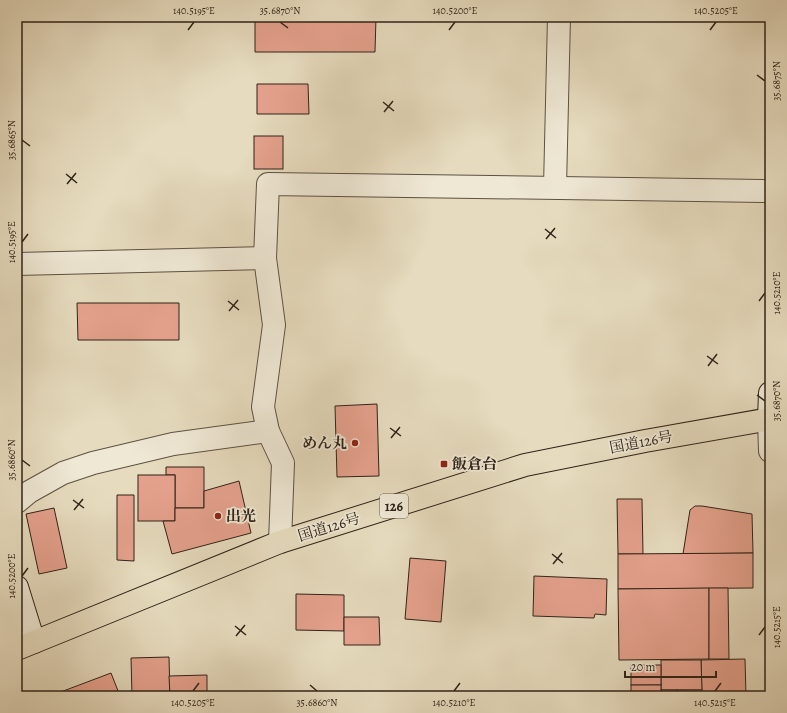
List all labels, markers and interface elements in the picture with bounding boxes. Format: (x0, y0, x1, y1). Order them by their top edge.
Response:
text: 140.5195°E (173, 4, 215, 17)
text: 35.6870°N (260, 4, 300, 17)
text: 140.5200°E (433, 4, 478, 17)
text: 140.5205°E (694, 4, 738, 17)
text: 35.6875°N (770, 61, 783, 101)
text: 35.6865°N (5, 120, 18, 160)
text: 140.5195°E (5, 221, 18, 263)
text: 140.5210°E (770, 271, 783, 315)
text: 35.6870°N (770, 381, 783, 421)
street label: 国道126号 (608, 426, 674, 458)
place label: めん丸 (302, 433, 347, 453)
marker: めん丸 (350, 438, 360, 448)
text: 35.6860°N (5, 439, 18, 481)
place label: 飯倉台 (452, 454, 497, 474)
marker: 飯倉台 (439, 459, 449, 469)
road number: 126 (380, 494, 408, 518)
place label: 出光 (226, 506, 256, 526)
street label: 国道126号 (295, 508, 363, 546)
marker: 出光 (213, 511, 223, 521)
text: 140.5200°E (5, 553, 18, 598)
text: 140.5215°E (770, 606, 783, 648)
scale bar (625, 653, 716, 679)
text: 20 m (631, 659, 655, 675)
text: 140.5205°E (171, 696, 215, 709)
text: 35.6860°N (296, 696, 338, 709)
text: 140.5210°E (432, 696, 476, 709)
text: 140.5215°E (694, 696, 736, 709)

